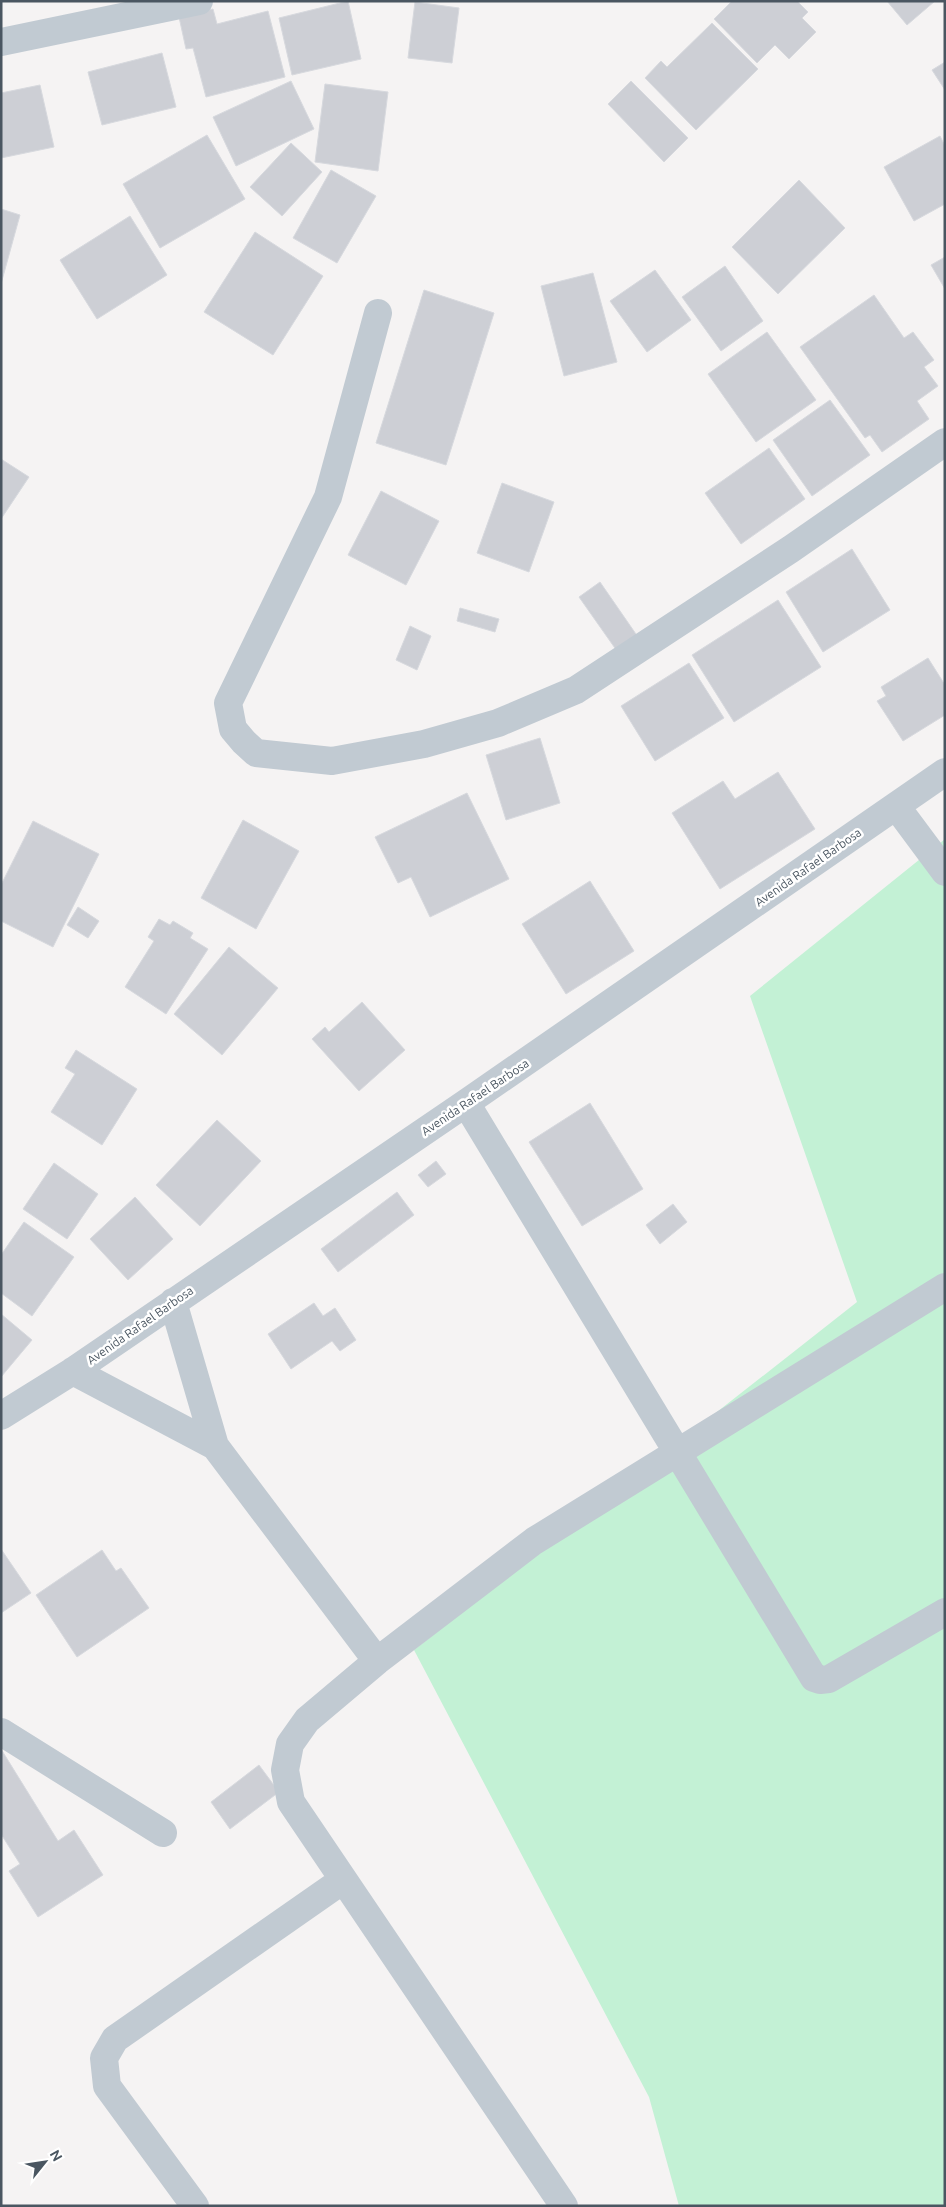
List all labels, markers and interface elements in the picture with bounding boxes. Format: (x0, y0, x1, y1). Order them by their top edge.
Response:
street label: Avenida Rafael Barbosa (752, 825, 864, 909)
street label: Avenida Rafael Barbosa (419, 1056, 531, 1138)
street label: Avenida Rafael Barbosa (84, 1283, 196, 1367)
north arrow (20, 2137, 70, 2187)
text: N (47, 2147, 66, 2164)

